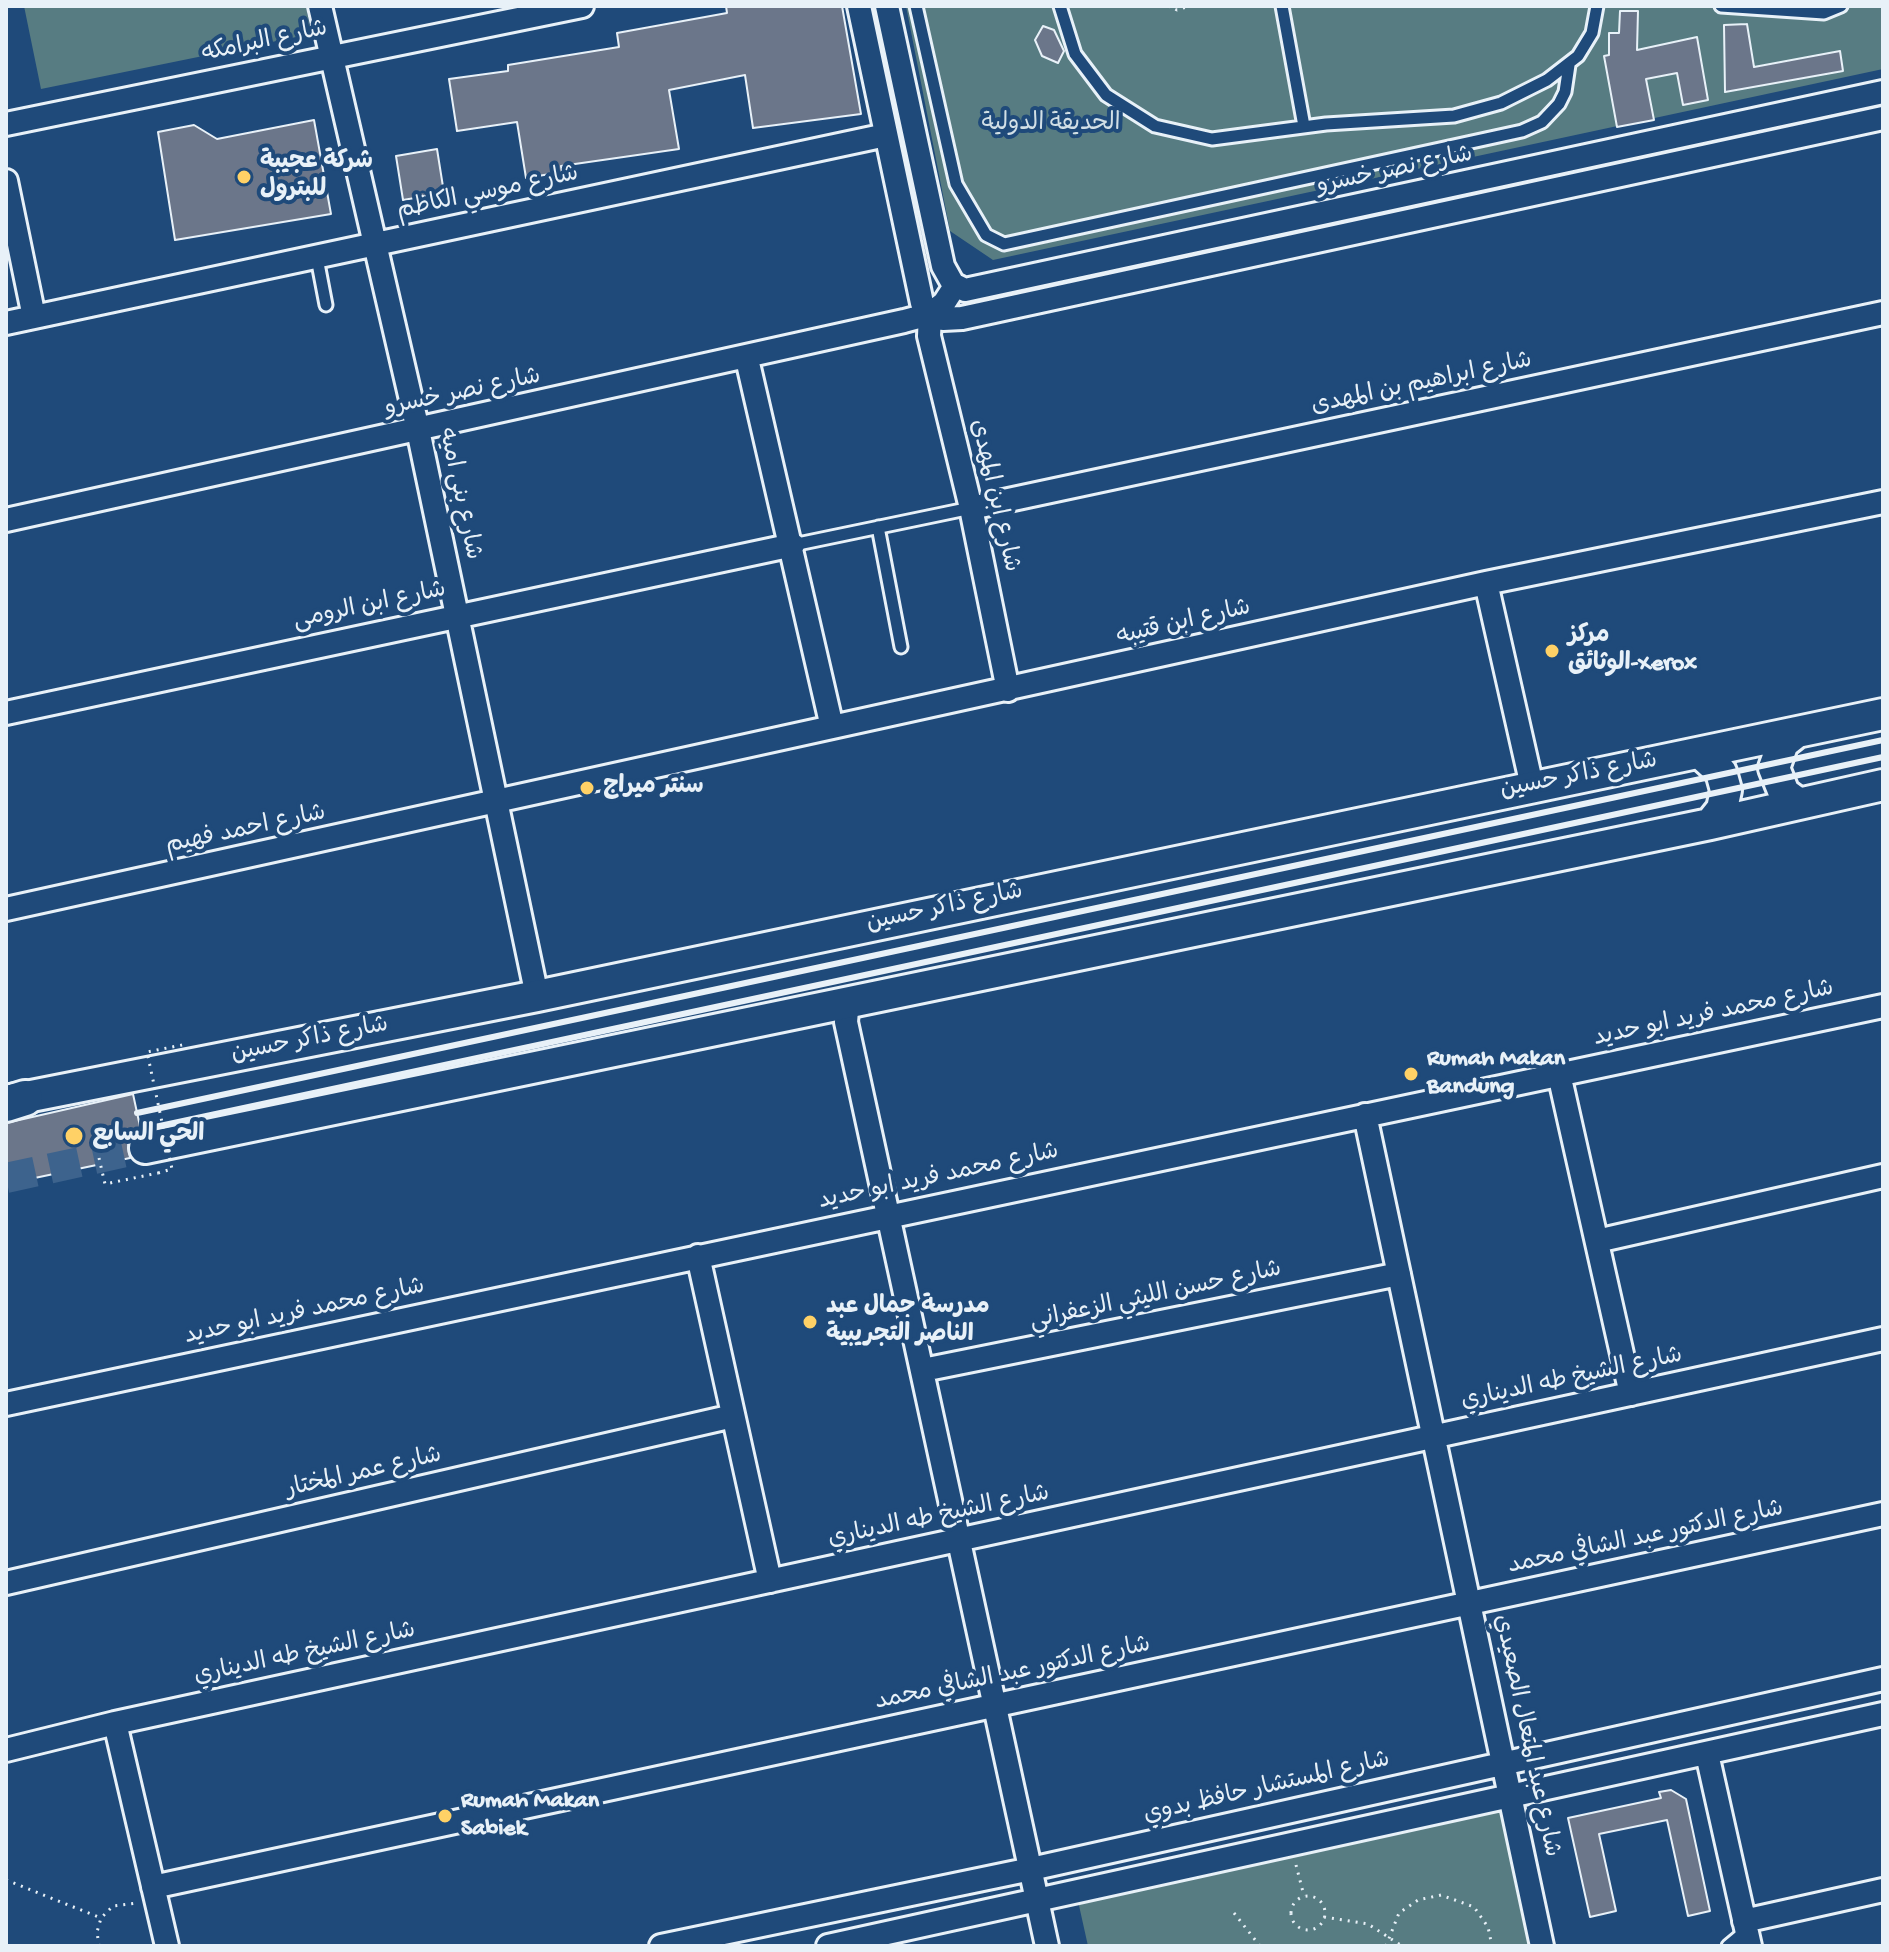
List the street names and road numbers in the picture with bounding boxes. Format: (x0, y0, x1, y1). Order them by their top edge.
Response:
street label: شارع البرامكه (200, 16, 330, 70)
street label: شارع نصر خسرو (1314, 141, 1476, 203)
street label: شارع موسي الكاظم (395, 161, 581, 227)
street label: شارع ابراهيم بن المهدى (1309, 348, 1535, 422)
street label: شارع نصر خسرو (382, 363, 544, 425)
street label: شارع ابن المهدى (961, 417, 1025, 575)
street label: شارع بنى اميه (430, 425, 486, 563)
street label: شارع ابن الرومى (291, 577, 449, 637)
street label: شارع ابن قتيبه (1114, 595, 1254, 653)
street label: شارع ذاكر حسين (1498, 748, 1660, 806)
street label: شارع احمد فهيم (163, 800, 329, 862)
street label: شارع ذاكر حسين (864, 878, 1026, 940)
street label: شارع محمد فريد ابو حديد (1591, 975, 1837, 1055)
street label: شارع ذاكر حسين (229, 1012, 391, 1070)
street label: شارع محمد فريد ابو حديد (816, 1138, 1062, 1218)
street label: شارع حسن الليثي الزعفراني (1027, 1256, 1285, 1338)
street label: شارع محمد فريد ابو حديد (182, 1273, 428, 1353)
street label: شارع الشيخ طه الديناري (1459, 1342, 1685, 1418)
street label: شارع عمر المختار (283, 1442, 445, 1506)
street label: شارع الشيخ طه الديناري (826, 1480, 1052, 1556)
street label: شارع الدكتور عبد الشافي محمد (1506, 1496, 1786, 1582)
street label: شارع عبد المتعال الصعيدي (1485, 1612, 1565, 1860)
street label: شارع الشيخ طه الديناري (192, 1617, 418, 1693)
street label: شارع الدكتور عبد الشافي محمد (873, 1632, 1153, 1718)
street label: شارع المستشار حافظ بدوي (1141, 1747, 1393, 1831)

